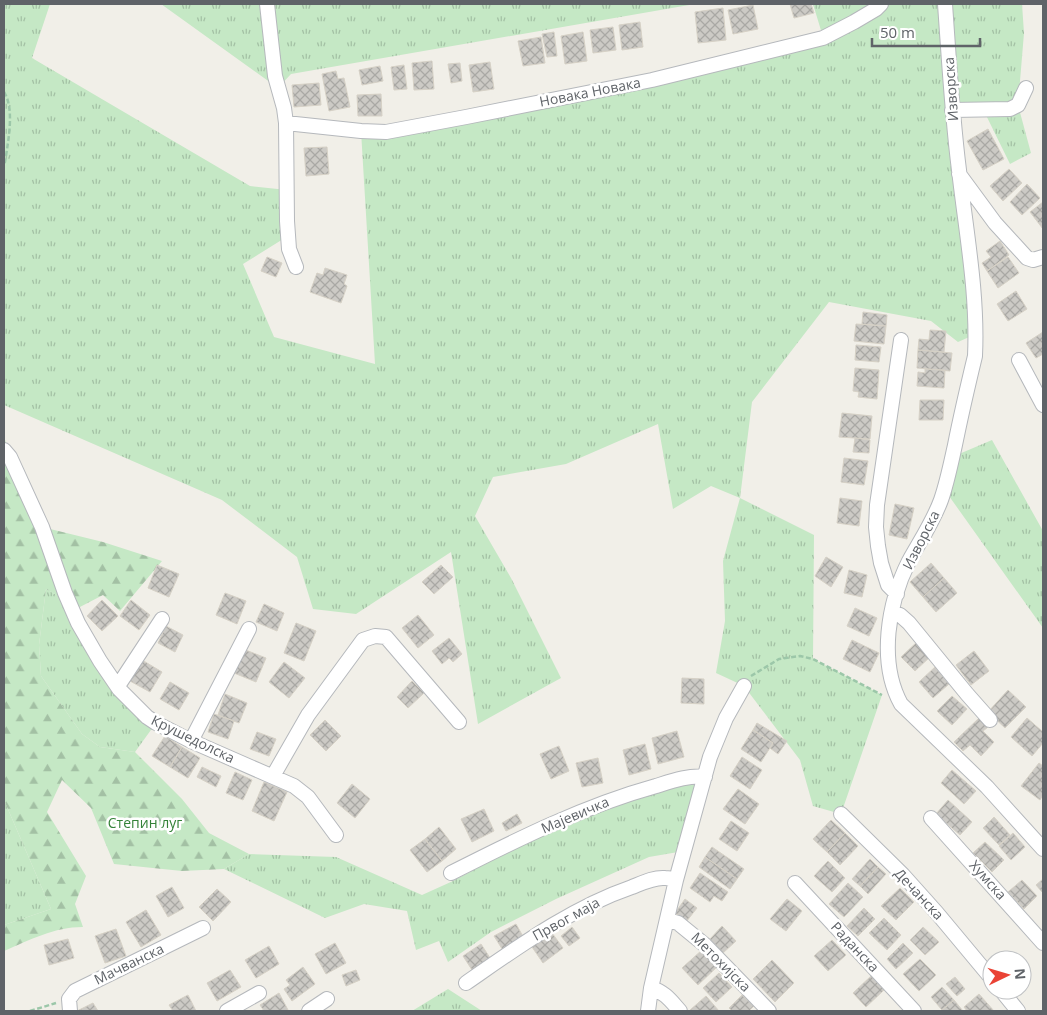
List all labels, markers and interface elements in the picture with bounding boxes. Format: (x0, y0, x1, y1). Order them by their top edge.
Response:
scale bar (872, 15, 980, 47)
text: 50 m (880, 22, 915, 42)
street label: Изворска (939, 56, 962, 122)
street label: Новака Новака (538, 72, 642, 111)
street label: Изворска (898, 507, 944, 573)
street label: Крушедолска (148, 710, 238, 767)
street label: Мајевичка (538, 792, 612, 837)
park label: Степин луг (108, 813, 182, 832)
street label: Хумска (966, 856, 1011, 904)
street label: Дечанска (890, 864, 948, 924)
street label: Првог маја (529, 892, 603, 945)
street label: Раданска (827, 917, 884, 976)
street label: Метохијска (687, 928, 755, 996)
street label: Мачванска (91, 939, 167, 989)
north arrow (982, 950, 1032, 1000)
text: N (1010, 967, 1030, 980)

